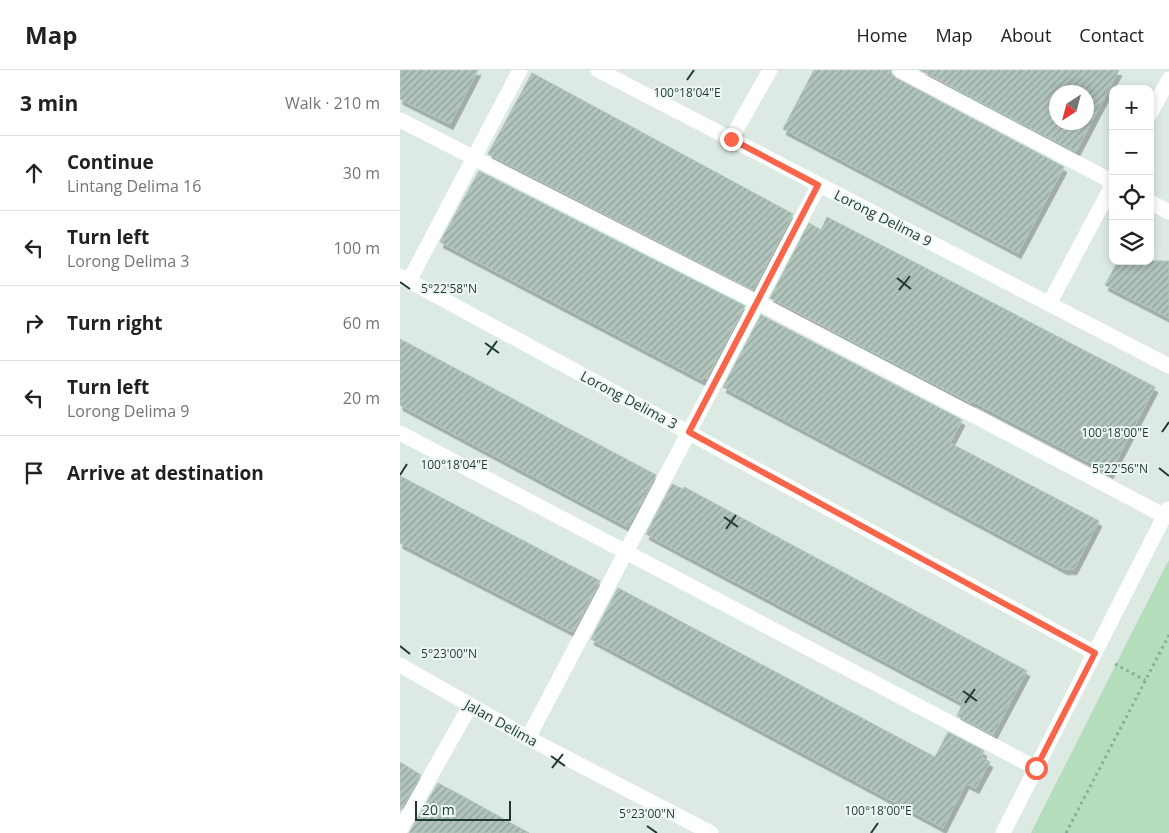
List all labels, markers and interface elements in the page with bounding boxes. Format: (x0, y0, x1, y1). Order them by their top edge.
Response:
text: Map (25, 18, 77, 51)
text: Home (857, 23, 907, 47)
text: Map (935, 23, 973, 47)
text: About (1001, 23, 1051, 47)
text: Contact (1079, 23, 1144, 47)
text: 100°18'04"E (653, 84, 721, 101)
north arrow (1049, 85, 1094, 130)
map controls (1109, 85, 1154, 265)
button: + (1109, 85, 1154, 130)
text: 3 min (20, 89, 78, 117)
text: Walk · 210 m (285, 92, 380, 114)
route end (720, 128, 743, 151)
button: − (1109, 130, 1154, 175)
text: Continue (67, 149, 154, 175)
icon: ahead (20, 159, 48, 187)
text: 30 m (343, 162, 380, 184)
text: Lintang Delima 16 (67, 175, 201, 197)
button: locate (1109, 175, 1154, 220)
street label: Lorong Delima 9 (831, 185, 935, 250)
button: layers (1109, 220, 1154, 265)
text: Turn left (67, 224, 149, 250)
icon: left (20, 234, 48, 262)
text: 100 m (334, 237, 380, 259)
text: Lorong Delima 3 (67, 250, 189, 272)
text: 5°22'58"N (421, 280, 477, 297)
icon: right (20, 309, 48, 337)
text: Turn right (67, 310, 162, 336)
text: 60 m (343, 312, 380, 334)
street label: Lorong Delima 3 (577, 366, 681, 433)
text: Turn left (67, 374, 149, 400)
icon: left (20, 384, 48, 412)
text: 20 m (343, 387, 380, 409)
text: Lorong Delima 9 (67, 400, 189, 422)
text: 100°18'00"E (1081, 424, 1149, 441)
text: 100°18'04"E (420, 456, 488, 473)
icon: arrive (20, 459, 48, 487)
text: Arrive at destination (67, 460, 264, 486)
text: 5°22'56"N (1092, 460, 1148, 477)
text: 5°23'00"N (421, 645, 477, 662)
street label: Jalan Delima (460, 694, 541, 750)
route start (1025, 757, 1048, 780)
scale bar (415, 798, 511, 821)
text: 20 m (422, 800, 455, 819)
text: 100°18'00"E (844, 802, 912, 819)
text: 5°23'00"N (619, 805, 675, 822)

